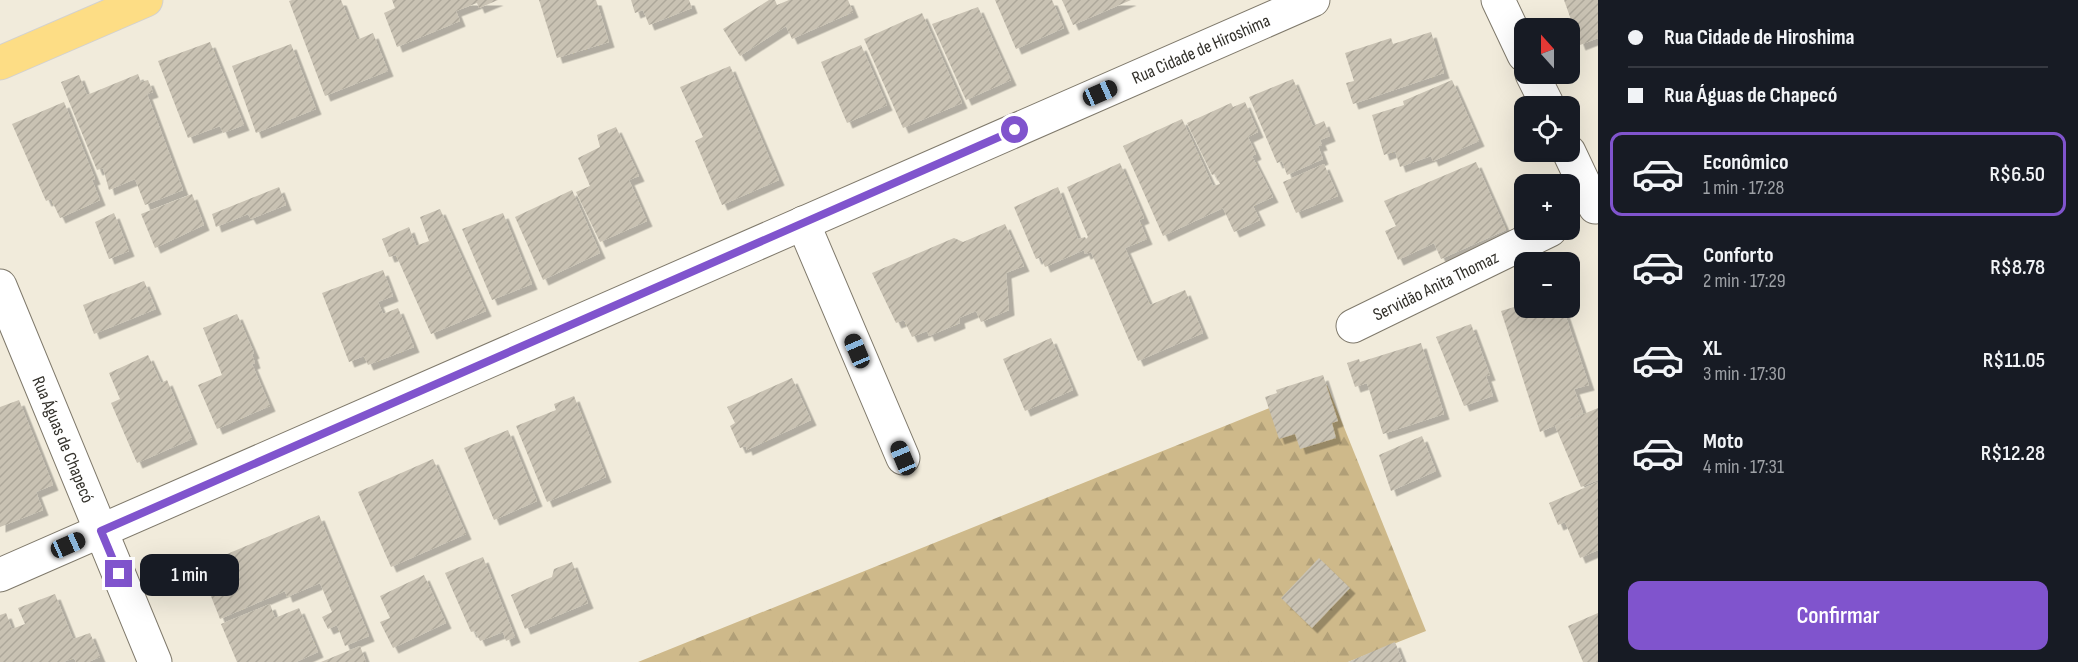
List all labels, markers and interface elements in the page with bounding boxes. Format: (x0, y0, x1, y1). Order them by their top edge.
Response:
street label: Rua Cidade de Hiroshima (1129, 10, 1273, 88)
north arrow (1514, 18, 1580, 84)
map controls (1514, 18, 1580, 318)
text: Rua Cidade de Hiroshima (1664, 24, 1855, 51)
car (1080, 77, 1120, 109)
text: Rua Águas de Chapecó (1664, 82, 1837, 109)
button: locate (1514, 96, 1580, 162)
route start (1001, 116, 1028, 143)
icon: car (1631, 147, 1685, 201)
text: Econômico (1703, 149, 1789, 176)
text: R$6.50 (1990, 161, 2045, 188)
button: + (1514, 174, 1580, 240)
text: 1 min · 17:28 (1703, 176, 1784, 200)
icon: car (1631, 240, 1685, 294)
text: Conforto (1703, 242, 1774, 269)
street label: Servidão Anita Thomaz (1369, 246, 1502, 325)
button: − (1514, 252, 1580, 318)
text: R$8.78 (1990, 254, 2045, 281)
text: 2 min · 17:29 (1703, 269, 1786, 293)
car (842, 331, 872, 371)
icon: car (1631, 333, 1685, 387)
text: XL (1703, 335, 1722, 362)
text: R$11.05 (1983, 347, 2045, 374)
text: 3 min · 17:30 (1703, 362, 1786, 386)
street label: Rua Águas de Chapecó (28, 373, 99, 506)
icon: car (1631, 426, 1685, 480)
text: Moto (1703, 428, 1743, 455)
car (888, 438, 918, 478)
text: R$12.28 (1981, 440, 2045, 467)
text: 4 min · 17:31 (1703, 455, 1784, 479)
car (48, 529, 88, 561)
callout: 1 min (140, 553, 239, 595)
route end (105, 560, 132, 587)
text: 1 min (171, 563, 208, 587)
button: Confirmar (1628, 581, 2048, 650)

